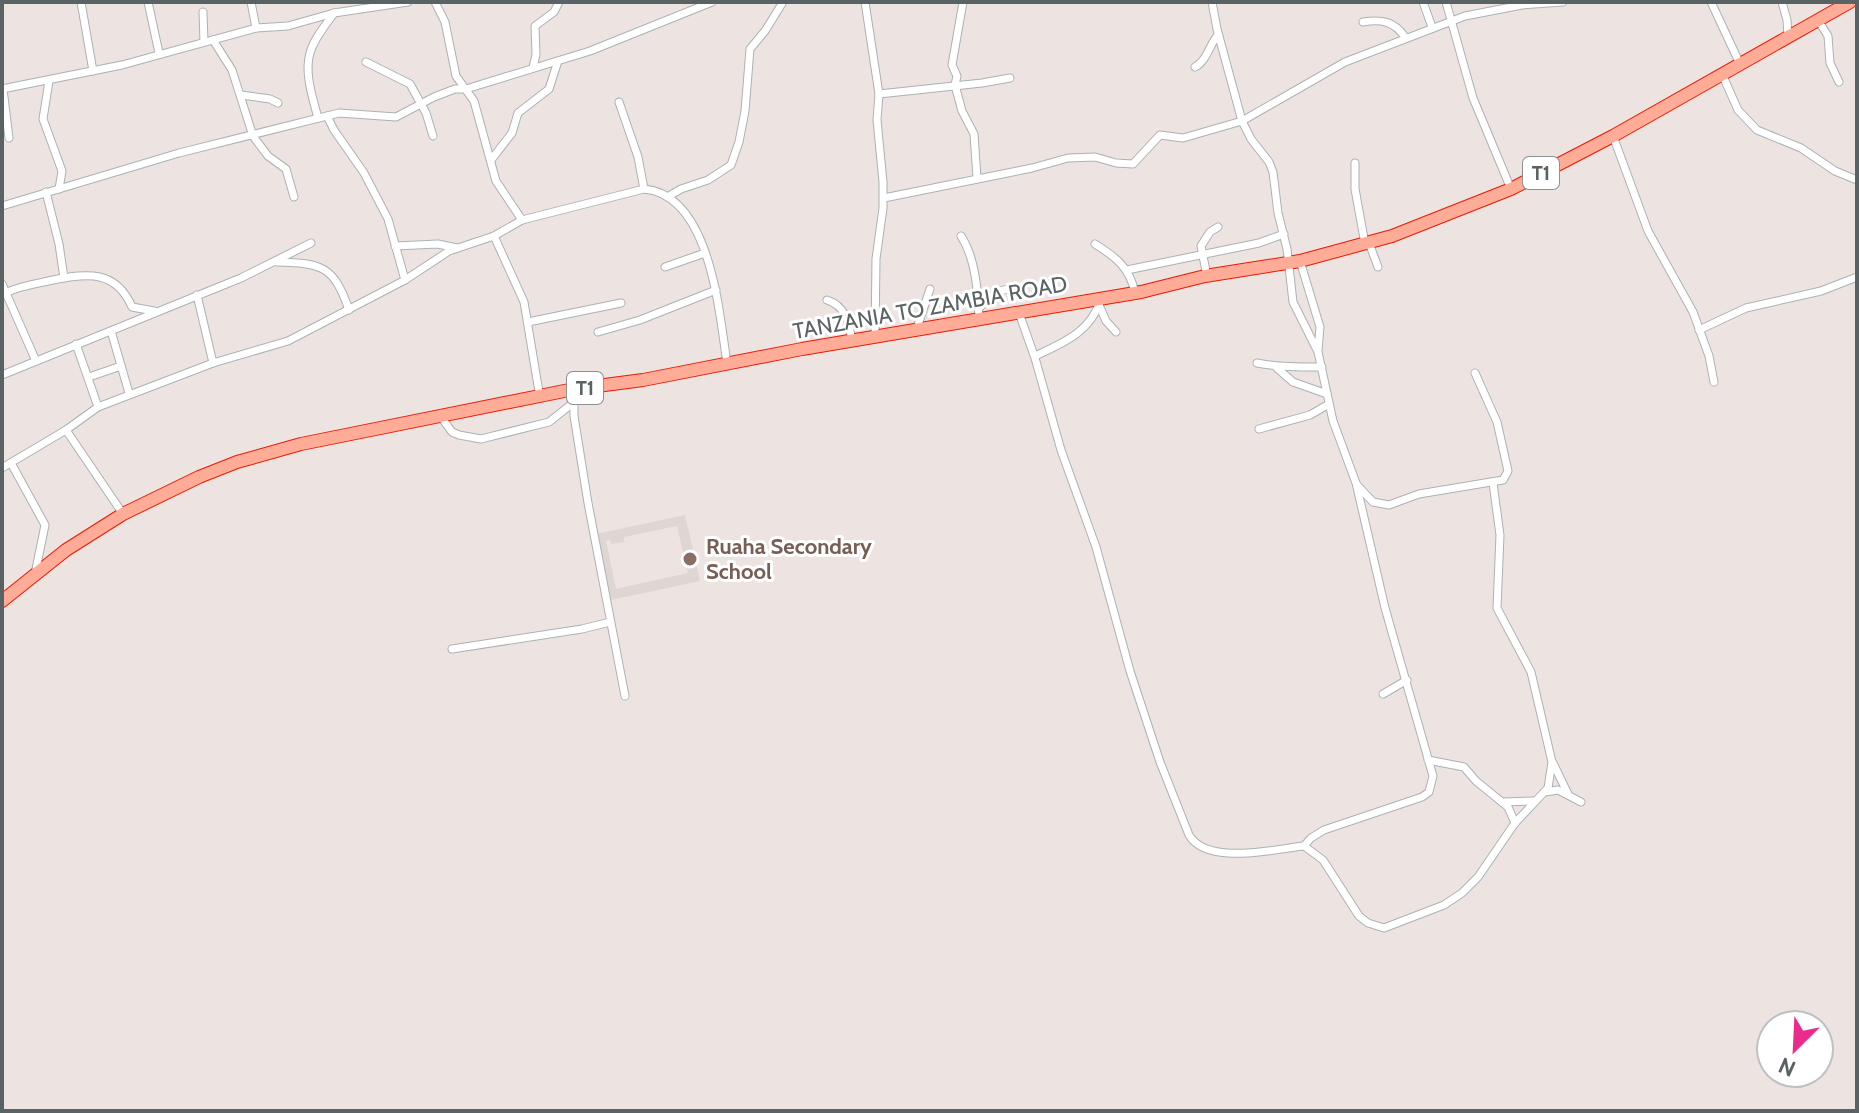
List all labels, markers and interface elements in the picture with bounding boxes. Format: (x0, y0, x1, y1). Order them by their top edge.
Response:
road number: T1 (1523, 157, 1559, 189)
street label: TANZANIA TO ZAMBIA ROAD (791, 270, 1069, 345)
road number: T1 (567, 372, 603, 404)
place label: Ruaha Secondary School (706, 533, 872, 585)
marker: Ruaha Secondary School (681, 550, 699, 568)
north arrow (1755, 1009, 1835, 1089)
text: N (1774, 1051, 1800, 1082)

